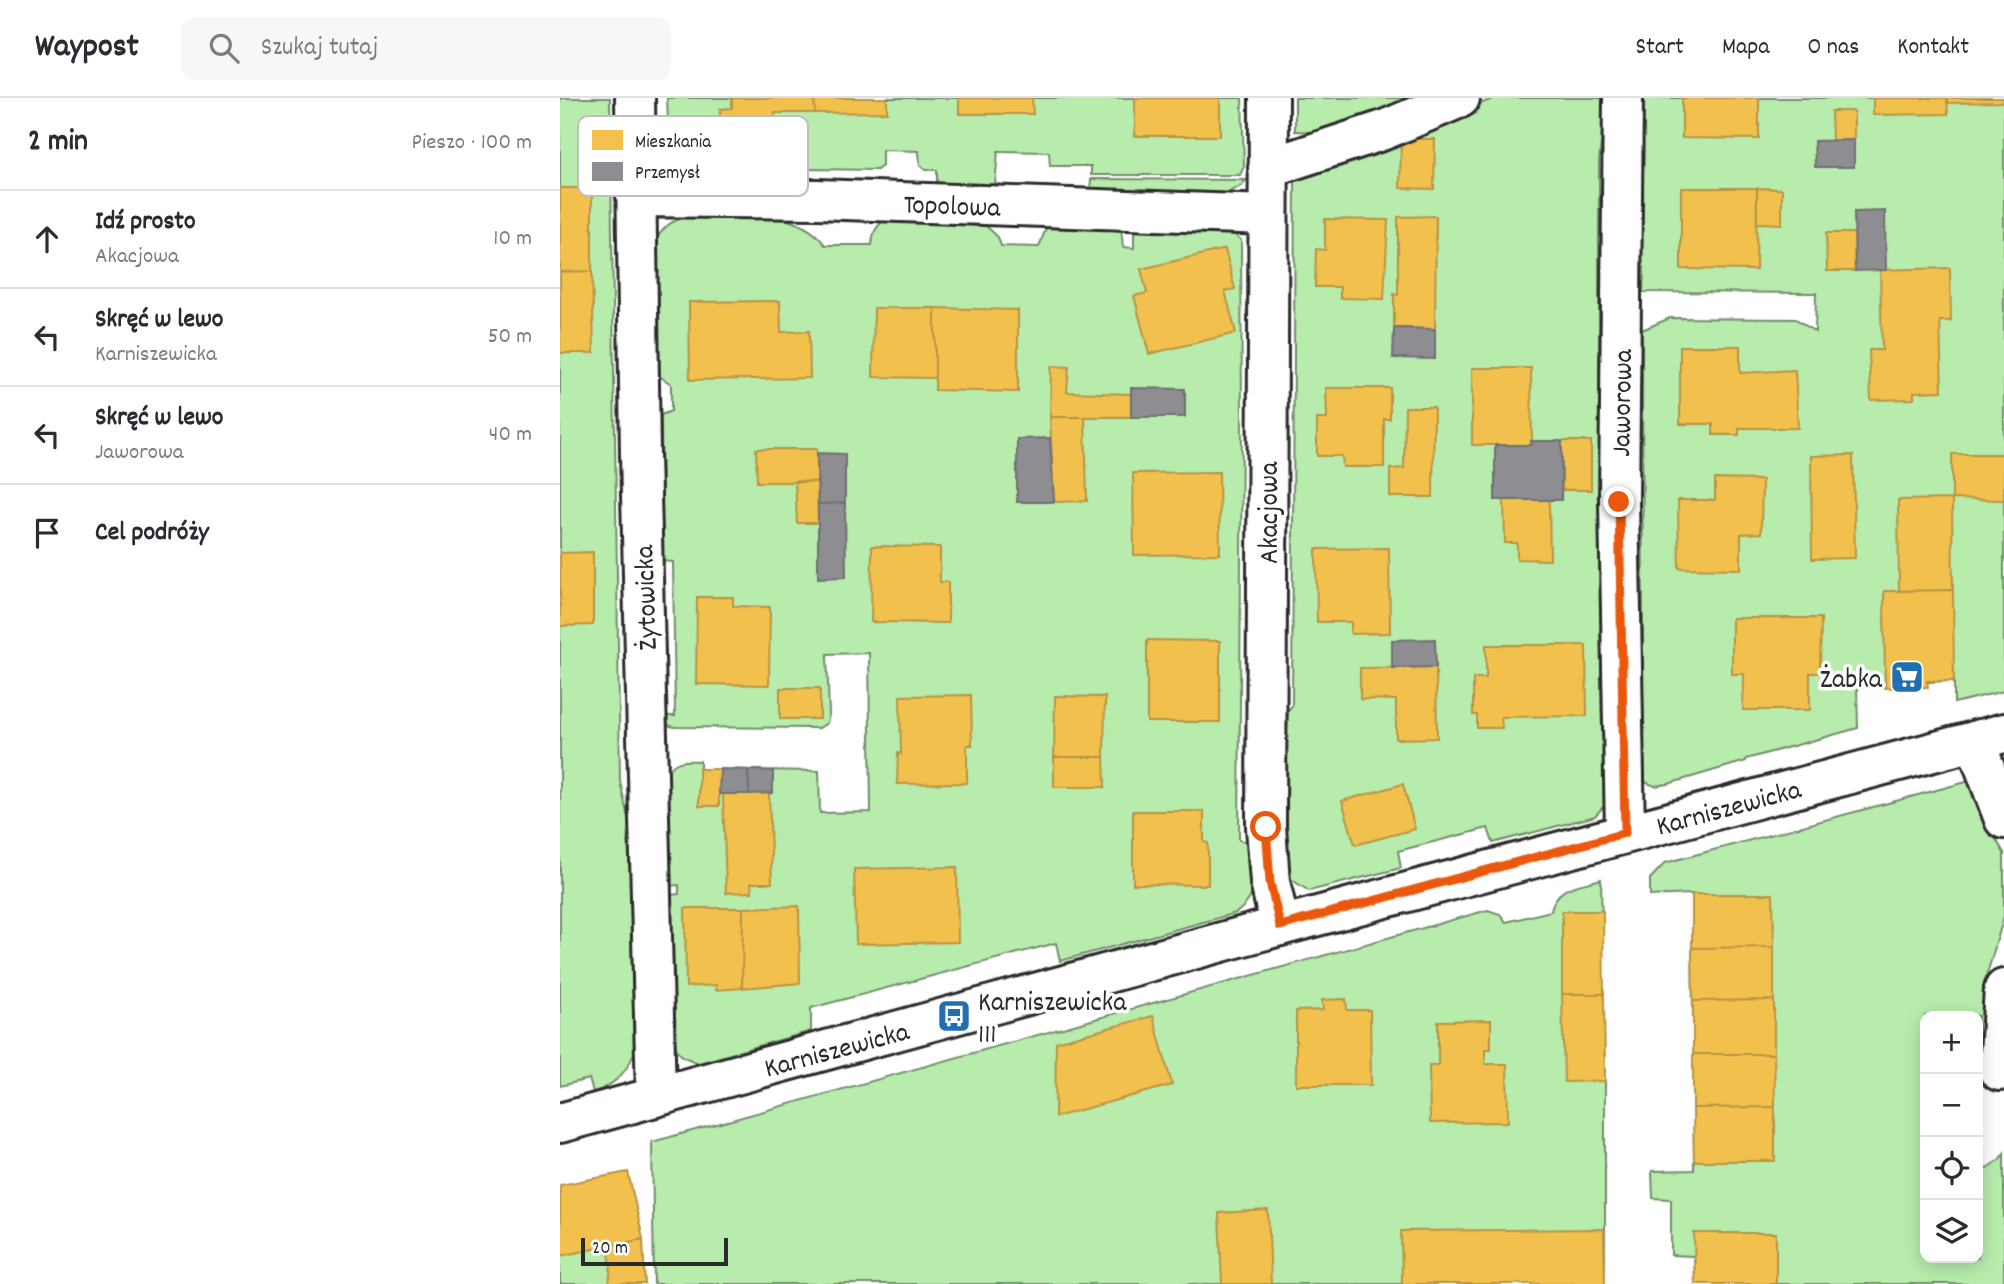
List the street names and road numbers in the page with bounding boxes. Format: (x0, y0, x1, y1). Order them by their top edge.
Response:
street label: Topolowa (903, 187, 1002, 231)
street label: Jaworowa (1604, 348, 1646, 457)
street label: Akacjowa (1252, 461, 1292, 564)
street label: Żytowicka (627, 543, 671, 651)
street label: Karniszewicka (1652, 772, 1807, 849)
street label: Karniszewicka (760, 1014, 915, 1091)

